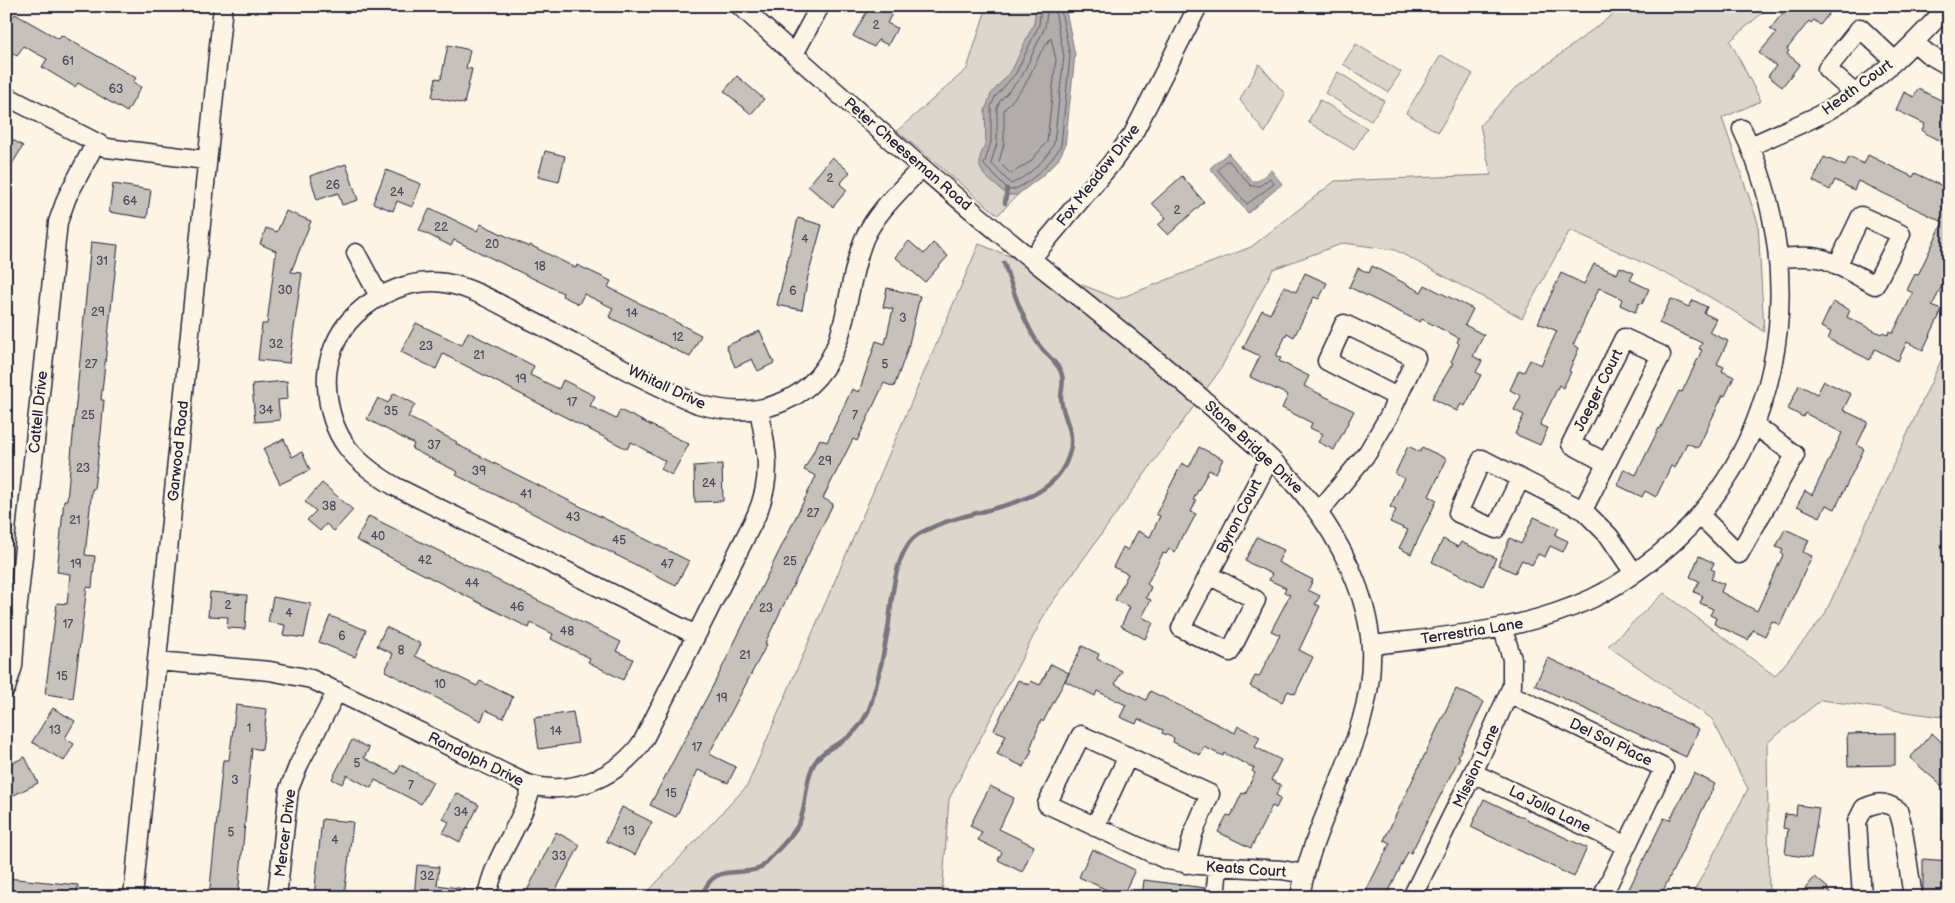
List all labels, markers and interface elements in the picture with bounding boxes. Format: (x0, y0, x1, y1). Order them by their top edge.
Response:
house number: 2 (872, 18, 880, 33)
house number: 61 (62, 54, 74, 69)
street label: Heath Court (1818, 55, 1897, 119)
house number: 63 (109, 82, 123, 97)
street label: Peter Cheeseman Road (840, 94, 975, 215)
street label: Fox Meadow Drive (1053, 120, 1144, 230)
house number: 2 (826, 171, 834, 186)
house number: 26 (326, 178, 340, 193)
house number: 24 (390, 185, 405, 200)
house number: 64 (123, 194, 138, 209)
house number: 2 (1173, 203, 1181, 218)
house number: 22 (434, 220, 448, 235)
house number: 4 (801, 232, 809, 247)
house number: 20 (485, 237, 499, 252)
house number: 31 (96, 254, 108, 269)
house number: 18 (534, 259, 546, 274)
house number: 30 (278, 283, 292, 298)
house number: 6 (789, 284, 797, 299)
house number: 29 (91, 305, 105, 320)
house number: 14 (626, 306, 639, 321)
house number: 3 (899, 311, 907, 326)
house number: 12 (672, 330, 684, 345)
house number: 32 (269, 337, 283, 352)
house number: 23 (419, 339, 433, 354)
street label: Jaeger Court (1570, 346, 1627, 434)
house number: 21 (473, 348, 485, 363)
house number: 27 (85, 357, 98, 372)
house number: 5 (882, 357, 889, 372)
street label: Whitall Drive (625, 361, 709, 414)
street label: Cattell Drive (25, 370, 52, 454)
house number: 19 (515, 372, 527, 387)
house number: 17 (567, 395, 577, 410)
street label: Stone Bridge Drive (1200, 397, 1307, 498)
street label: Garwood Road (164, 400, 193, 502)
house number: 34 (259, 403, 274, 418)
house number: 35 (384, 404, 398, 419)
house number: 25 (81, 408, 95, 423)
house number: 7 (852, 408, 858, 423)
house number: 37 (427, 438, 441, 453)
house number: 29 (818, 454, 832, 469)
house number: 23 (76, 461, 90, 476)
house number: 39 (472, 464, 486, 479)
house number: 24 (702, 476, 717, 491)
street label: Byron Court (1213, 476, 1266, 557)
house number: 41 (520, 487, 532, 502)
house number: 38 (322, 499, 336, 514)
house number: 27 (807, 506, 820, 521)
house number: 43 (566, 510, 580, 525)
house number: 21 (69, 513, 81, 528)
house number: 40 (371, 529, 385, 544)
house number: 45 (612, 533, 626, 548)
house number: 42 (418, 553, 432, 568)
house number: 25 (783, 554, 797, 569)
house number: 19 (70, 557, 82, 572)
house number: 47 (660, 557, 674, 572)
house number: 44 (465, 576, 480, 591)
house number: 2 (224, 598, 232, 613)
house number: 46 (510, 600, 524, 615)
house number: 23 (759, 601, 773, 616)
house number: 4 (285, 606, 293, 621)
street label: Terrestria Lane (1420, 614, 1525, 649)
house number: 17 (63, 617, 73, 632)
house number: 48 (560, 624, 574, 639)
house number: 6 (338, 629, 346, 644)
house number: 8 (398, 643, 405, 658)
house number: 21 (739, 648, 751, 663)
house number: 15 (56, 669, 68, 684)
house number: 10 (434, 677, 446, 692)
house number: 19 (716, 691, 728, 706)
street label: Del Sol Place (1566, 714, 1655, 771)
house number: 1 (247, 721, 251, 736)
street label: Mission Lane (1449, 721, 1504, 811)
house number: 13 (49, 723, 61, 738)
house number: 14 (550, 724, 563, 739)
street label: Randolph Drive (425, 728, 527, 791)
house number: 17 (692, 740, 702, 755)
house number: 5 (354, 756, 361, 771)
house number: 3 (231, 773, 239, 788)
house number: 7 (408, 778, 414, 793)
street label: La Jolla Lane (1506, 781, 1594, 838)
house number: 15 (665, 786, 677, 801)
street label: Mercer Drive (271, 788, 300, 878)
house number: 34 (454, 805, 469, 820)
house number: 13 (623, 824, 635, 839)
house number: 5 (228, 825, 235, 840)
house number: 4 (331, 833, 339, 848)
house number: 33 (552, 849, 566, 864)
street label: Keats Court (1205, 857, 1287, 882)
house number: 32 (420, 869, 434, 884)

